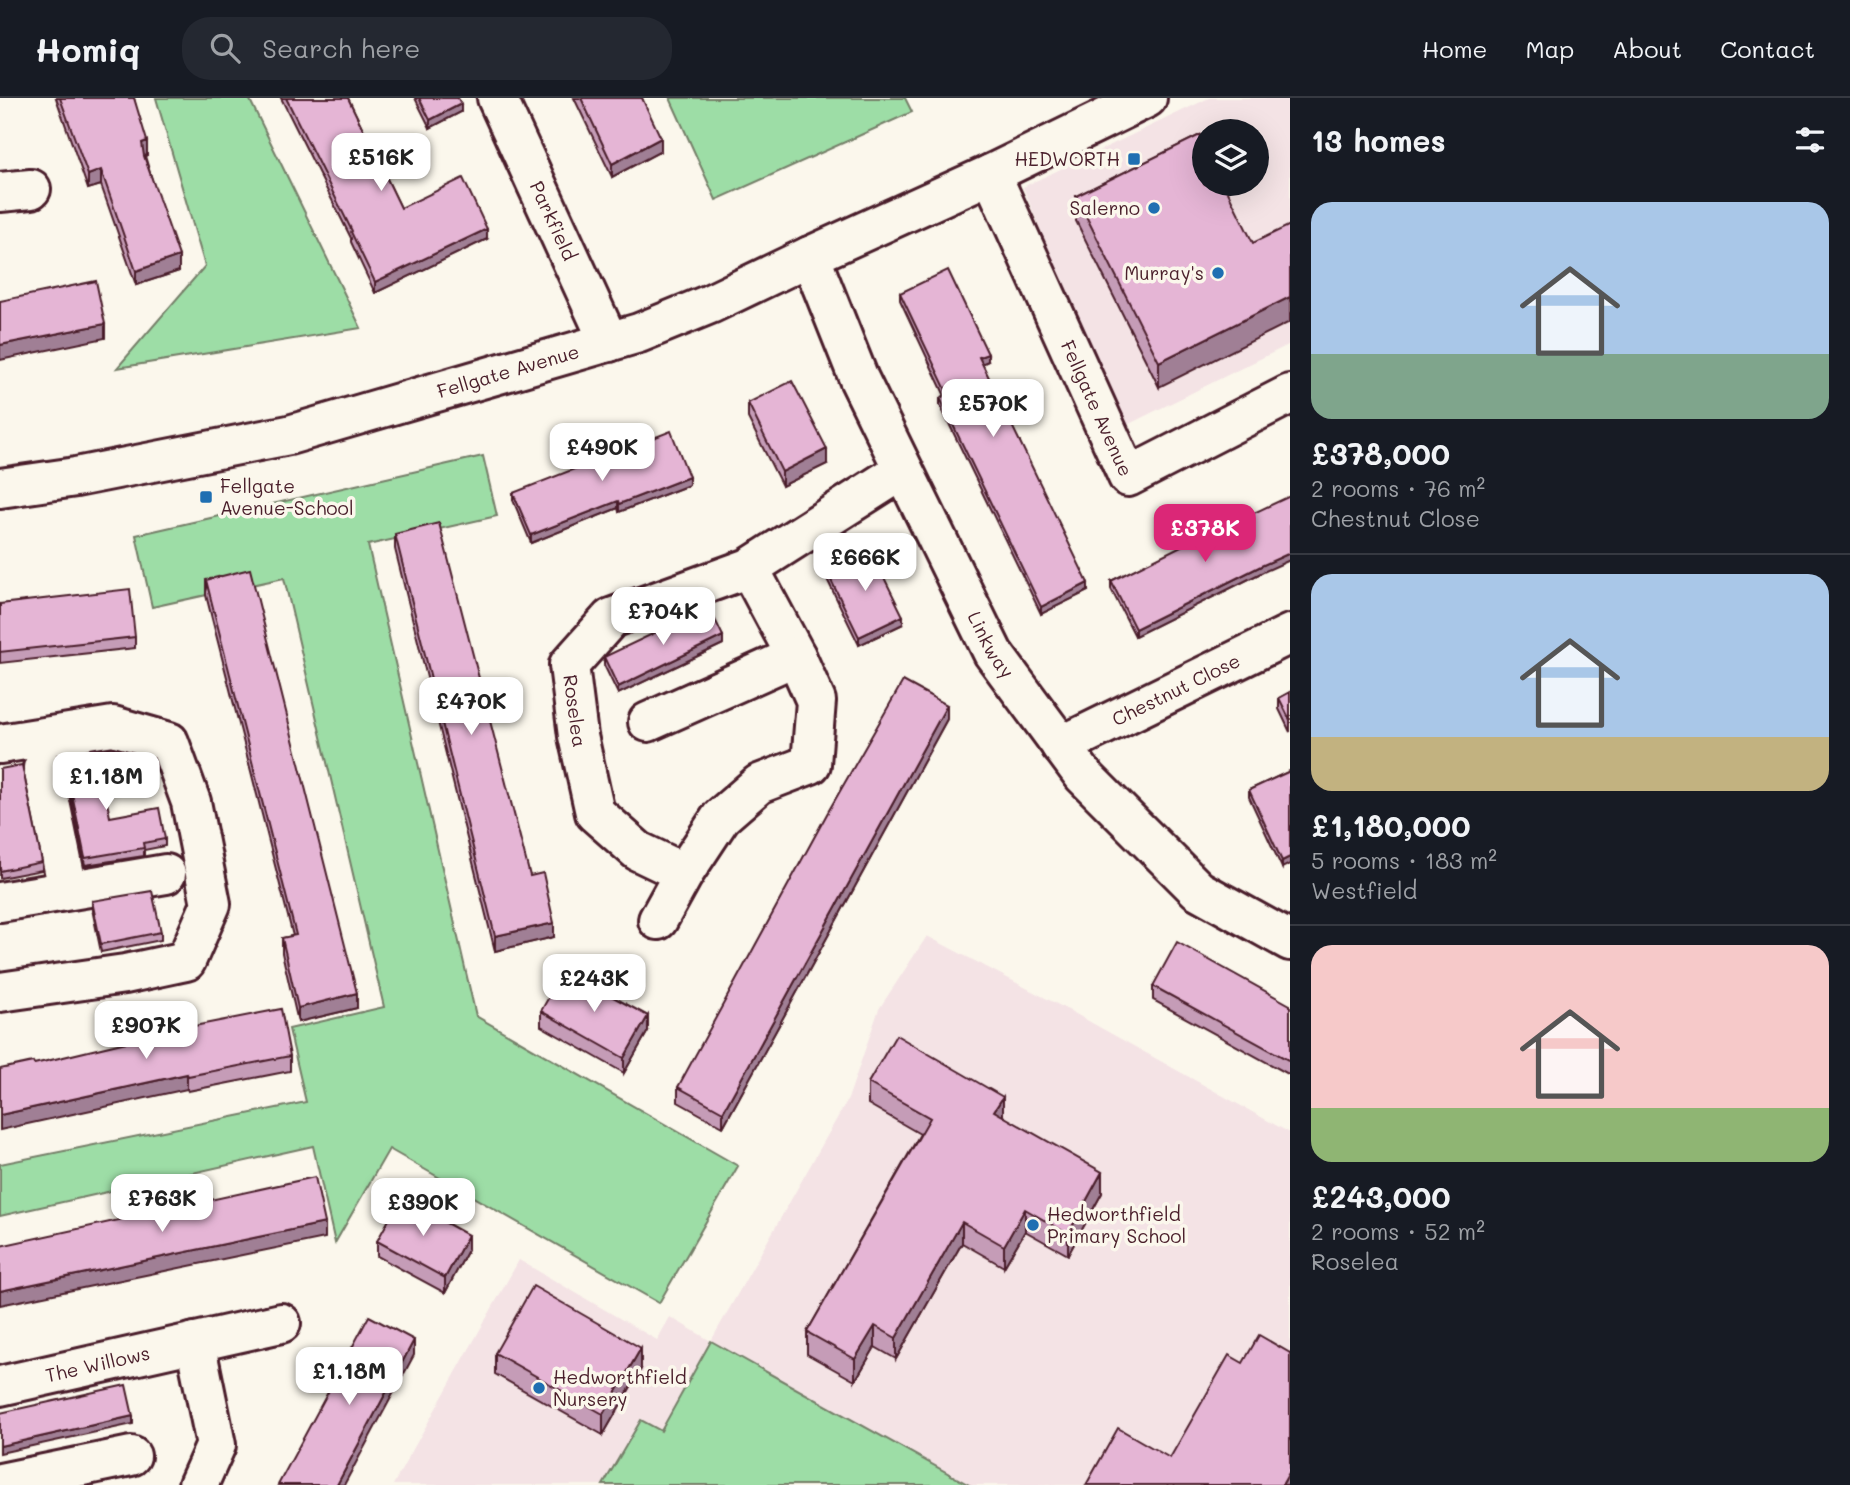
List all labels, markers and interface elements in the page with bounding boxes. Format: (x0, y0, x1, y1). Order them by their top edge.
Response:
search box (182, 17, 672, 80)
text: Homiq (35, 27, 140, 70)
icon: search (206, 29, 244, 67)
text: Search here (262, 31, 420, 65)
text: Home (1422, 33, 1487, 64)
text: Map (1525, 33, 1574, 64)
text: About (1612, 33, 1682, 64)
text: Contact (1720, 33, 1815, 64)
map controls (1192, 119, 1269, 196)
button: layers (1192, 119, 1269, 196)
text: 13 homes (1311, 120, 1446, 160)
icon: filters (1791, 121, 1829, 159)
pin: £516K (332, 134, 430, 193)
text: £516K (348, 141, 414, 171)
place label: HEDWORTH (1014, 146, 1120, 171)
marker: HEDWORTH (1126, 151, 1142, 167)
street label: Parkfield (525, 177, 583, 264)
place label: Salerno (1070, 195, 1140, 220)
marker: Salerno (1146, 200, 1162, 216)
icon: home (1507, 248, 1633, 374)
place label: Murray's (1124, 260, 1204, 285)
marker: Murray's (1210, 265, 1226, 281)
street label: Fellgate Avenue (1056, 336, 1139, 480)
street label: Fellgate Avenue (434, 338, 582, 403)
pin: £570K (944, 380, 1042, 439)
text: £570K (958, 387, 1028, 417)
pin: £490K (553, 424, 651, 483)
text: £490K (566, 431, 638, 461)
text: £378,000 (1311, 433, 1450, 473)
place label: Fellgate Avenue-School (220, 473, 354, 520)
text: 2 rooms · 76 m² (1311, 473, 1485, 503)
marker: Fellgate Avenue-School (198, 489, 214, 505)
text: Chestnut Close (1311, 503, 1480, 533)
pin: £378K (1156, 504, 1254, 564)
text: £378K (1170, 512, 1240, 542)
pin: £666K (816, 533, 914, 593)
text: £666K (829, 541, 901, 571)
pin: £704K (614, 588, 712, 647)
text: £704K (627, 595, 699, 625)
street label: Linkway (962, 607, 1020, 683)
icon: home (1507, 620, 1633, 746)
street label: Chestnut Close (1108, 647, 1244, 731)
street label: Roselea (558, 673, 593, 749)
pin: £470K (422, 678, 520, 737)
text: £470K (435, 685, 507, 715)
pin: £1.18M (49, 752, 163, 812)
text: £1.18M (69, 760, 143, 790)
text: £1,180,000 (1311, 805, 1470, 845)
text: 5 rooms · 183 m² (1311, 845, 1497, 875)
text: Westfield (1311, 875, 1417, 905)
pin: £243K (545, 954, 643, 1014)
text: £243K (559, 962, 629, 992)
icon: home (1507, 991, 1633, 1117)
pin: £907K (97, 1002, 195, 1061)
text: £907K (111, 1009, 181, 1039)
pin: £763K (113, 1174, 211, 1234)
text: £243,000 (1311, 1176, 1451, 1216)
pin: £390K (374, 1178, 472, 1238)
text: £763K (127, 1182, 197, 1212)
text: £390K (387, 1186, 459, 1216)
place label: Hedworthfield Primary School (1047, 1201, 1186, 1248)
text: 2 rooms · 52 m² (1311, 1216, 1485, 1246)
marker: Hedworthfield Primary School (1025, 1217, 1041, 1233)
text: Roselea (1311, 1246, 1399, 1276)
street label: The Willows (43, 1340, 152, 1387)
pin: £1.18M (292, 1348, 406, 1407)
text: £1.18M (312, 1355, 386, 1385)
place label: Hedworthfield Nursery (553, 1364, 687, 1411)
marker: Hedworthfield Nursery (531, 1380, 547, 1396)

